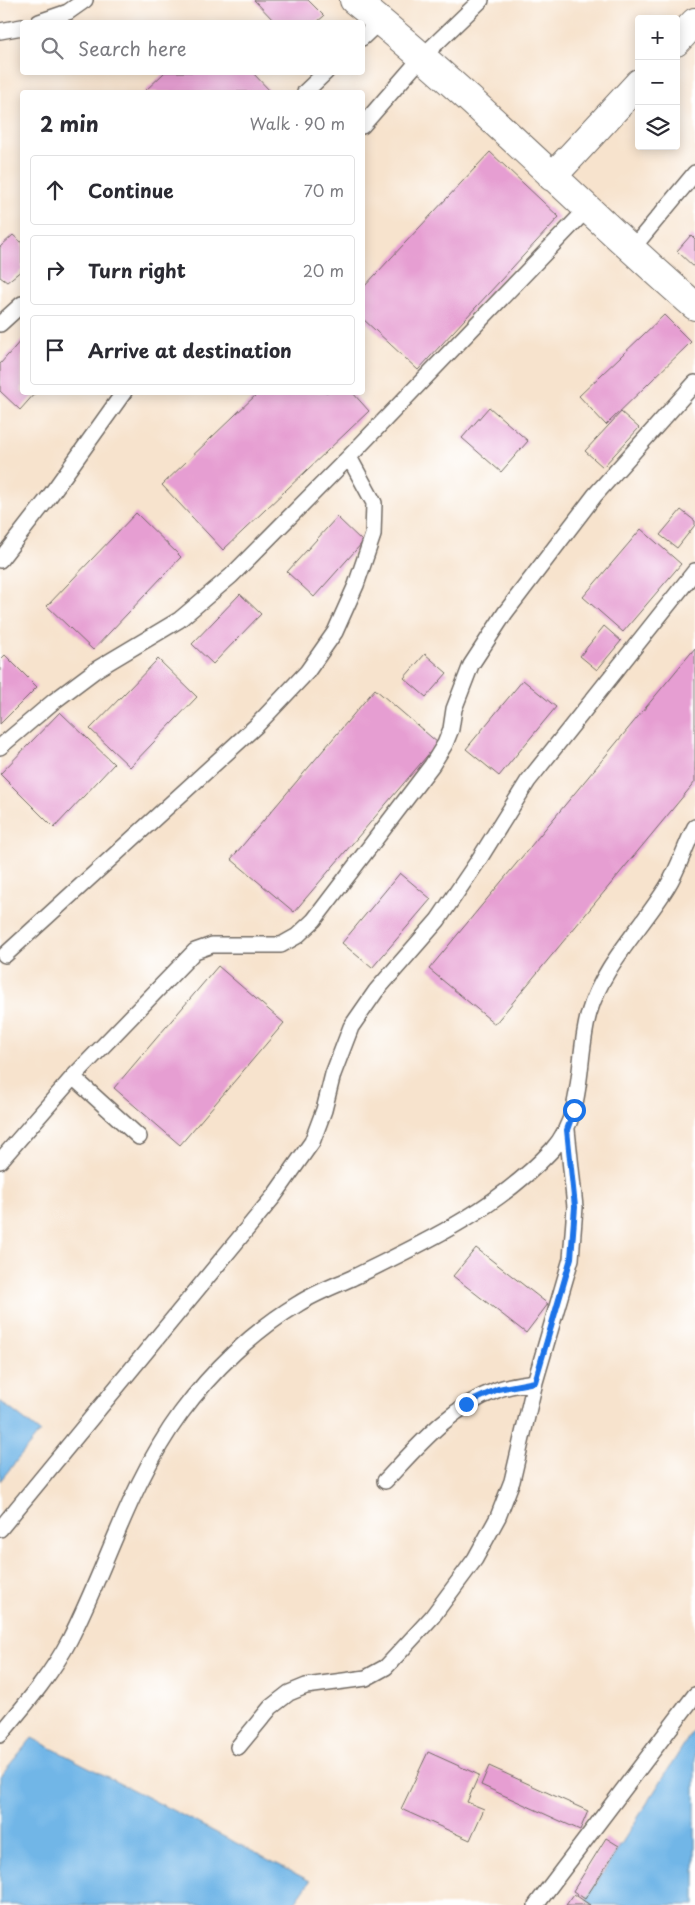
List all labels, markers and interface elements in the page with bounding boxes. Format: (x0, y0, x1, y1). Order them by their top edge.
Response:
map controls (635, 15, 680, 150)
button: + (635, 15, 680, 60)
search box (20, 20, 365, 75)
icon: search (38, 34, 66, 62)
text: Search here (78, 34, 187, 62)
button: − (635, 60, 680, 105)
button: layers (635, 105, 680, 150)
text: 2 min (40, 107, 99, 139)
text: Walk · 90 m (250, 111, 345, 135)
icon: ahead (41, 176, 69, 204)
text: Continue (88, 176, 174, 204)
text: 70 m (304, 178, 344, 202)
icon: right (41, 256, 69, 284)
text: Turn right (88, 256, 186, 284)
text: 20 m (303, 258, 344, 282)
icon: arrive (41, 336, 69, 364)
text: Arrive at destination (88, 336, 292, 364)
route start (563, 1099, 586, 1122)
route end (455, 1393, 478, 1416)

